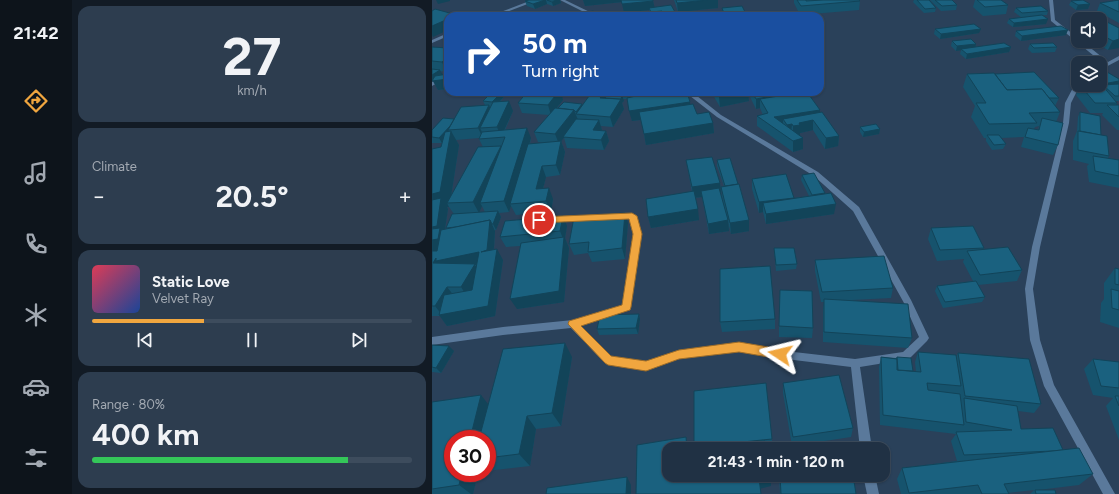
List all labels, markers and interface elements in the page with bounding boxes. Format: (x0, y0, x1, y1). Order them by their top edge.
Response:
map controls (1071, 12, 1107, 92)
button: sound (1071, 12, 1107, 48)
text: 21:42 (13, 22, 59, 44)
text: 27 (222, 26, 282, 88)
text: 50 m (522, 26, 588, 60)
icon: right (456, 28, 508, 80)
button: layers (1071, 56, 1107, 92)
text: Turn right (522, 60, 599, 82)
text: km/h (237, 83, 267, 98)
icon: directions (22, 87, 50, 115)
icon: music (22, 159, 50, 187)
text: Climate (92, 159, 137, 174)
text: 20.5° (215, 178, 289, 215)
text: − (92, 183, 106, 210)
text: + (398, 183, 412, 210)
pin (522, 203, 556, 237)
icon: arrive (528, 209, 550, 231)
icon: phone (22, 230, 50, 258)
text: Static Love (152, 273, 230, 291)
text: Velvet Ray (152, 291, 214, 306)
icon: climate (22, 301, 50, 329)
icon: previous (134, 329, 156, 351)
icon: pause (241, 329, 263, 351)
icon: next (348, 329, 370, 351)
position arrow (759, 333, 801, 375)
icon: car (22, 373, 50, 401)
text: Range · 80% (92, 397, 165, 412)
text: 400 km (92, 416, 199, 453)
speed limit sign: 30 (444, 430, 496, 482)
icon: filters (22, 444, 50, 472)
text: 21:43 · 1 min · 120 m (708, 453, 844, 471)

